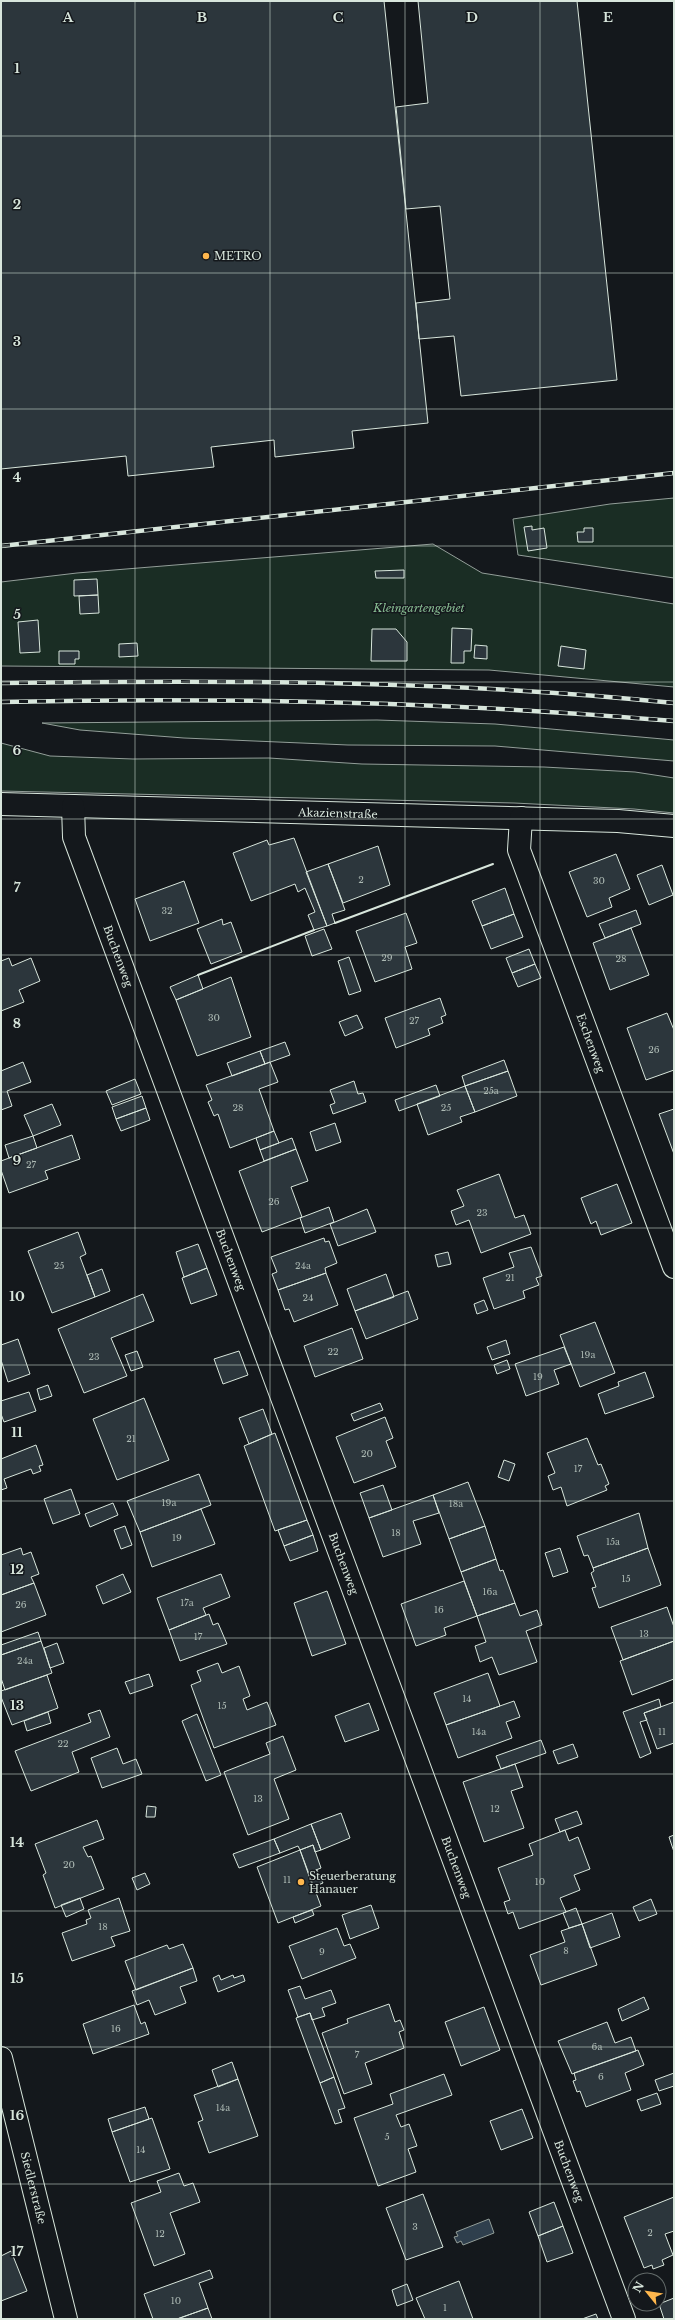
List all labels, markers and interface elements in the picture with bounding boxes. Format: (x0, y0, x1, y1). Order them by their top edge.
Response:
text: A (62, 9, 74, 26)
text: B (197, 9, 207, 26)
text: C (333, 9, 344, 26)
text: D (466, 9, 478, 26)
text: E (603, 9, 613, 26)
text: 1 (14, 60, 20, 77)
text: 2 (13, 196, 21, 213)
place label: METRO (214, 249, 262, 263)
marker: METRO (201, 251, 211, 261)
text: 3 (13, 333, 21, 350)
text: 4 (13, 469, 22, 486)
park label: Kleingartengebiet (372, 601, 465, 615)
text: 5 (13, 606, 21, 623)
text: 6 (13, 742, 22, 759)
street label: Akazienstraße (297, 805, 378, 821)
house number: 2 (358, 874, 364, 885)
house number: 30 (593, 875, 605, 886)
text: 7 (14, 879, 21, 896)
house number: 32 (161, 905, 173, 916)
street label: Buchenweg (100, 923, 136, 989)
house number: 29 (381, 952, 393, 963)
house number: 28 (616, 953, 627, 964)
street label: Eschenweg (573, 1011, 608, 1075)
house number: 30 (208, 1012, 220, 1023)
text: 8 (13, 1015, 21, 1032)
house number: 27 (409, 1015, 420, 1026)
house number: 26 (648, 1044, 660, 1055)
house number: 25a (483, 1085, 499, 1096)
house number: 28 (233, 1102, 244, 1113)
house number: 25 (441, 1102, 451, 1113)
text: 9 (13, 1152, 22, 1169)
house number: 27 (26, 1159, 37, 1170)
house number: 26 (268, 1196, 280, 1207)
house number: 23 (476, 1207, 488, 1218)
street label: Buchenweg (213, 1227, 249, 1293)
house number: 25 (54, 1260, 64, 1271)
house number: 24a (295, 1260, 311, 1271)
house number: 21 (505, 1272, 515, 1283)
text: 10 (9, 1288, 25, 1305)
house number: 24 (303, 1292, 313, 1303)
house number: 22 (327, 1346, 339, 1357)
house number: 19a (581, 1349, 595, 1360)
house number: 23 (88, 1351, 100, 1362)
house number: 19 (533, 1371, 543, 1382)
text: 11 (11, 1424, 23, 1441)
house number: 21 (126, 1433, 136, 1444)
house number: 20 (361, 1448, 373, 1459)
house number: 17 (574, 1463, 583, 1474)
house number: 19a (162, 1497, 176, 1508)
house number: 18a (449, 1498, 463, 1509)
house number: 18 (391, 1527, 401, 1538)
street label: Buchenweg (326, 1531, 362, 1597)
house number: 19 (172, 1532, 182, 1543)
house number: 15a (606, 1536, 620, 1547)
text: 12 (10, 1561, 24, 1578)
house number: 15 (621, 1573, 631, 1584)
house number: 16a (483, 1586, 497, 1597)
house number: 17a (180, 1597, 194, 1608)
house number: 26 (15, 1599, 27, 1610)
house number: 16 (434, 1604, 444, 1615)
house number: 13 (639, 1628, 649, 1639)
house number: 17 (194, 1631, 203, 1642)
house number: 24a (17, 1655, 33, 1666)
house number: 14 (462, 1693, 472, 1704)
text: 13 (10, 1697, 24, 1714)
house number: 15 (217, 1700, 227, 1711)
house number: 14a (472, 1726, 486, 1737)
house number: 11 (658, 1726, 666, 1737)
house number: 22 (57, 1738, 69, 1749)
house number: 13 (253, 1793, 263, 1804)
house number: 12 (490, 1803, 500, 1814)
text: 14 (10, 1834, 25, 1851)
street label: Buchenweg (438, 1834, 474, 1901)
house number: 20 (63, 1859, 75, 1870)
place label: Steuerberatung Hanauer (309, 1869, 396, 1896)
house number: 11 (283, 1874, 291, 1885)
house number: 10 (535, 1876, 545, 1887)
marker: Steuerberatung Hanauer (296, 1877, 306, 1887)
house number: 18 (98, 1921, 108, 1932)
house number: 8 (563, 1945, 569, 1956)
house number: 9 (319, 1946, 325, 1957)
text: 15 (10, 1970, 24, 1987)
house number: 16 (111, 2023, 121, 2034)
house number: 6a (592, 2041, 602, 2052)
house number: 7 (355, 2049, 360, 2060)
house number: 6 (598, 2071, 604, 2082)
house number: 14a (216, 2102, 230, 2113)
text: 16 (10, 2107, 24, 2124)
house number: 5 (384, 2131, 390, 2142)
street label: Buchenweg (551, 2138, 587, 2204)
house number: 14 (136, 2144, 146, 2155)
street label: Siedlerstraße (18, 2150, 49, 2226)
house number: 3 (412, 2221, 418, 2232)
house number: 2 (647, 2227, 653, 2238)
house number: 12 (155, 2228, 165, 2239)
text: 17 (11, 2243, 23, 2260)
north arrow (627, 2272, 667, 2312)
text: N (630, 2278, 647, 2295)
house number: 10 (171, 2295, 181, 2306)
house number: 1 (443, 2302, 447, 2313)

